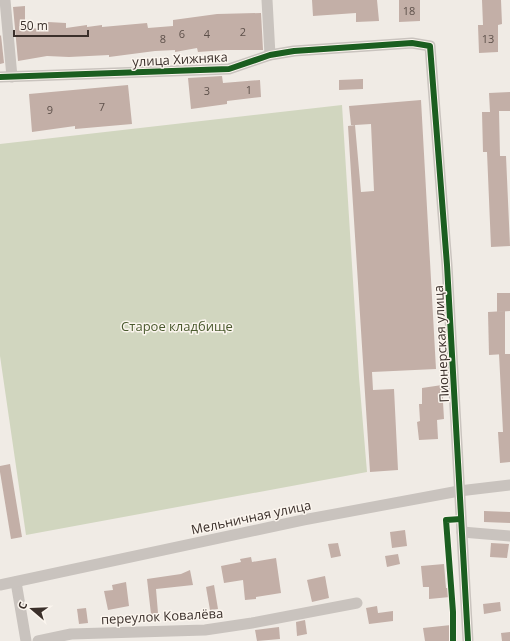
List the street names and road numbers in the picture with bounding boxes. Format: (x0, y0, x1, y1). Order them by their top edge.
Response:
street label: улица Хижняка (132, 48, 228, 70)
street label: Пионерская улица (429, 285, 453, 403)
street label: Мельничная улица (189, 496, 313, 538)
street label: переулок Ковалёва (100, 604, 224, 628)

